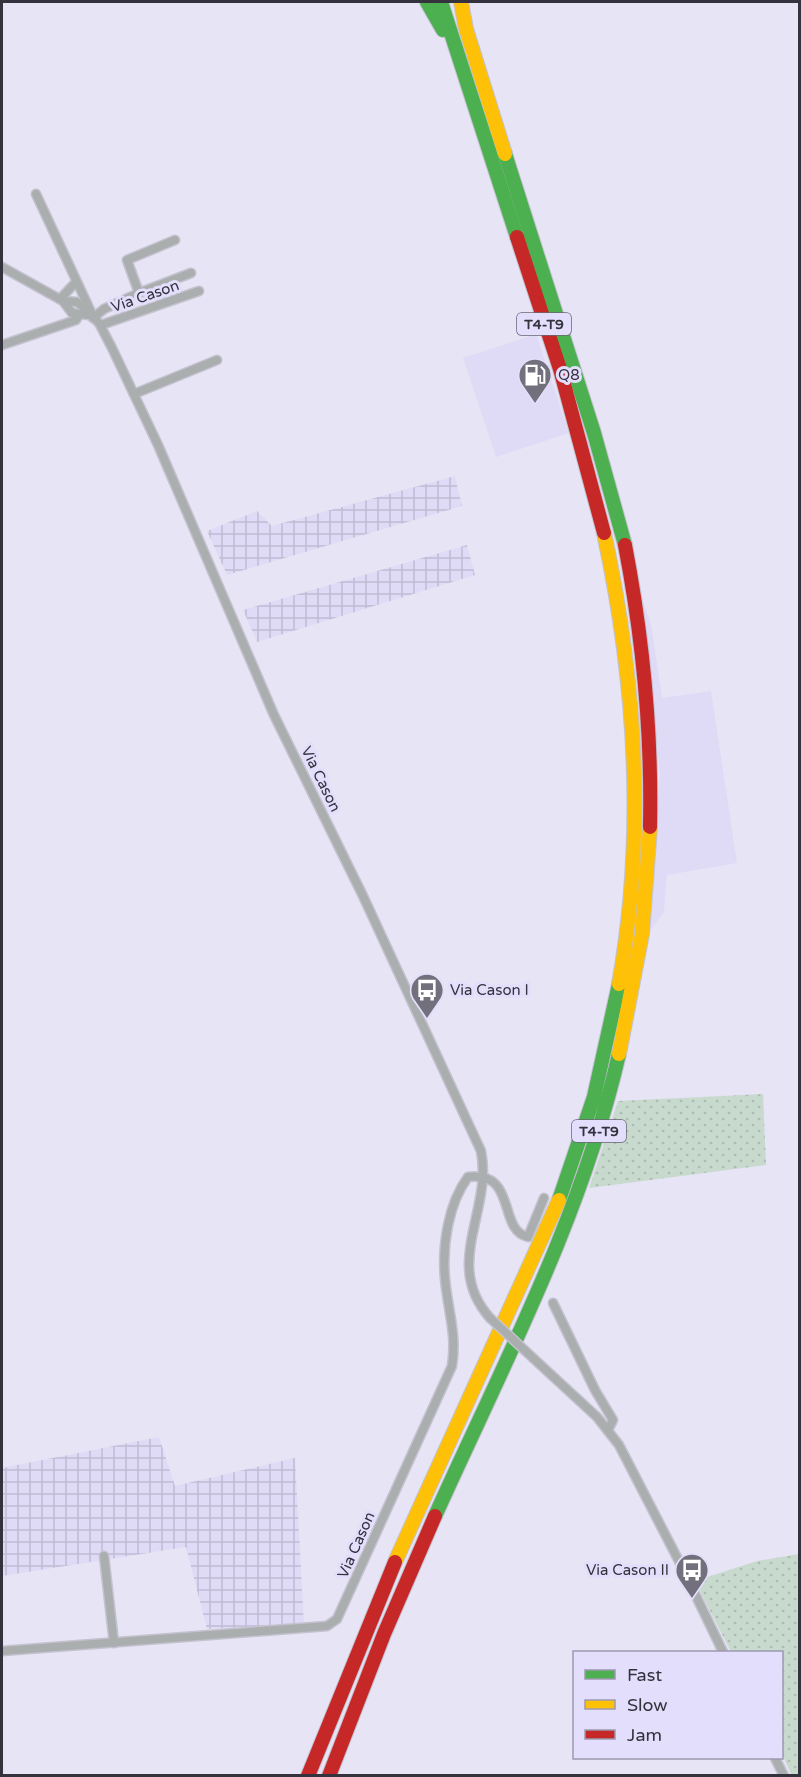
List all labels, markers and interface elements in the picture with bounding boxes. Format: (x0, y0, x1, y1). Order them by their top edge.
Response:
street label: Via Cason (109, 276, 181, 316)
road number: T4-T9 (517, 313, 571, 335)
fuel station icon: Q8 (517, 357, 553, 404)
place label: Q8 (558, 366, 580, 384)
street label: Via Cason (297, 743, 345, 815)
bus stop icon: Via Cason I (409, 972, 445, 1019)
place label: Via Cason I (450, 981, 529, 999)
road number: T4-T9 (572, 1120, 626, 1142)
street label: Via Cason (333, 1509, 379, 1581)
bus stop icon: Via Cason II (674, 1552, 710, 1599)
place label: Via Cason II (586, 1561, 669, 1579)
legend (573, 1651, 783, 1759)
text: Fast (627, 1664, 662, 1686)
text: Slow (627, 1694, 668, 1716)
text: Jam (627, 1724, 662, 1746)

